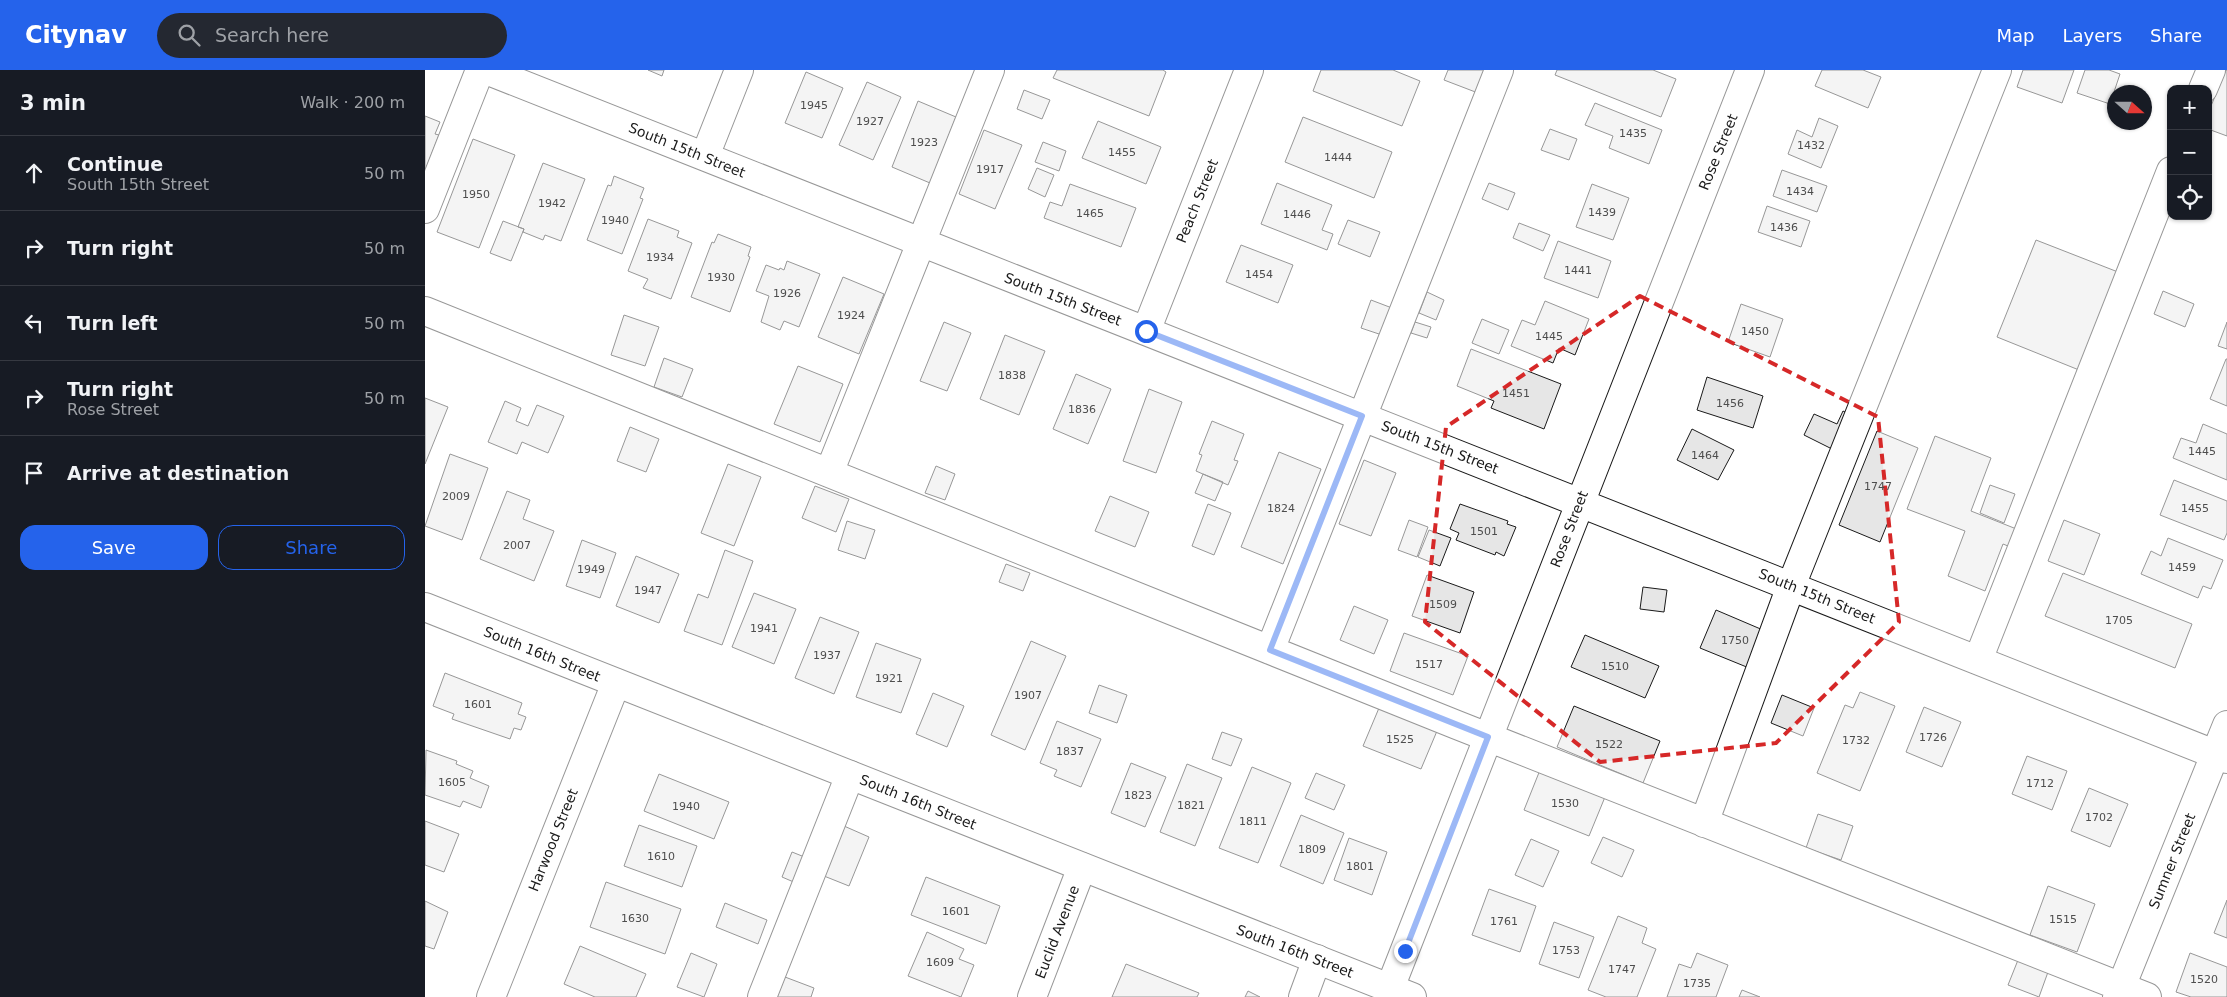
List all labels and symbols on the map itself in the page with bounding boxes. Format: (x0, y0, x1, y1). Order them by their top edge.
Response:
north arrow (2107, 85, 2152, 130)
house number: 1945 (800, 99, 828, 112)
street label: Rose Street (1695, 111, 1741, 192)
house number: 1927 (856, 115, 884, 128)
street label: South 15th Street (626, 119, 748, 181)
house number: 1435 (1619, 127, 1647, 140)
house number: 1923 (910, 136, 938, 149)
house number: 1432 (1797, 139, 1825, 152)
house number: 1455 (1108, 146, 1136, 159)
house number: 1444 (1324, 151, 1352, 164)
street label: Peach Street (1173, 156, 1221, 245)
house number: 1917 (976, 163, 1004, 176)
house number: 1434 (1786, 185, 1814, 198)
house number: 1950 (462, 188, 490, 201)
house number: 1942 (538, 197, 566, 210)
house number: 1439 (1588, 206, 1616, 219)
house number: 1465 (1076, 207, 1104, 220)
house number: 1446 (1283, 208, 1311, 221)
house number: 1940 (601, 214, 629, 227)
house number: 1436 (1770, 221, 1798, 234)
house number: 1934 (646, 251, 674, 264)
house number: 1441 (1564, 264, 1592, 277)
house number: 1454 (1245, 268, 1273, 281)
street label: South 15th Street (1002, 269, 1124, 329)
house number: 1930 (707, 271, 735, 284)
house number: 1926 (773, 287, 801, 300)
house number: 1924 (837, 309, 865, 322)
route start (1135, 320, 1158, 343)
house number: 1450 (1741, 325, 1769, 338)
house number: 1445 (1535, 330, 1563, 343)
house number: 1838 (998, 369, 1026, 382)
house number: 1451 (1502, 387, 1530, 400)
house number: 1456 (1716, 397, 1744, 410)
house number: 1836 (1068, 403, 1096, 416)
street label: South 15th Street (1379, 417, 1501, 477)
house number: 1445 (2188, 445, 2216, 458)
house number: 1464 (1691, 449, 1719, 462)
house number: 1747 (1864, 480, 1892, 493)
street label: Rose Street (1547, 488, 1591, 569)
house number: 2009 (442, 490, 470, 503)
house number: 1824 (1267, 502, 1295, 515)
house number: 1455 (2181, 502, 2209, 515)
house number: 1501 (1470, 525, 1498, 538)
house number: 2007 (503, 539, 531, 552)
house number: 1459 (2168, 561, 2196, 574)
house number: 1949 (577, 563, 605, 576)
street label: South 15th Street (1756, 565, 1878, 627)
house number: 1947 (634, 584, 662, 597)
house number: 1509 (1429, 598, 1457, 611)
house number: 1705 (2105, 614, 2133, 627)
house number: 1941 (750, 622, 778, 635)
street label: South 16th Street (481, 623, 603, 685)
house number: 1750 (1721, 634, 1749, 647)
house number: 1937 (813, 649, 841, 662)
house number: 1517 (1415, 658, 1443, 671)
house number: 1510 (1601, 660, 1629, 673)
house number: 1921 (875, 672, 903, 685)
house number: 1907 (1014, 689, 1042, 702)
house number: 1601 (464, 698, 492, 711)
house number: 1726 (1919, 731, 1947, 744)
house number: 1525 (1386, 733, 1414, 746)
house number: 1732 (1842, 734, 1870, 747)
house number: 1522 (1595, 738, 1623, 751)
house number: 1837 (1056, 745, 1084, 758)
street label: South 16th Street (857, 771, 979, 833)
house number: 1605 (438, 776, 466, 789)
house number: 1712 (2026, 777, 2054, 790)
street label: Harwood Street (525, 786, 581, 894)
house number: 1823 (1124, 789, 1152, 802)
house number: 1530 (1551, 797, 1579, 810)
house number: 1821 (1177, 799, 1205, 812)
house number: 1940 (672, 800, 700, 813)
street label: Sumner Street (2146, 810, 2199, 911)
house number: 1702 (2085, 811, 2113, 824)
house number: 1811 (1239, 815, 1267, 828)
house number: 1809 (1298, 843, 1326, 856)
house number: 1610 (647, 850, 675, 863)
house number: 1801 (1346, 860, 1374, 873)
street label: Euclid Avenue (1032, 883, 1082, 981)
house number: 1601 (942, 905, 970, 918)
house number: 1630 (621, 912, 649, 925)
house number: 1515 (2049, 913, 2077, 926)
house number: 1761 (1490, 915, 1518, 928)
street label: South 16th Street (1234, 921, 1356, 981)
route end (1394, 940, 1417, 963)
house number: 1753 (1552, 944, 1580, 957)
house number: 1609 (926, 956, 954, 969)
house number: 1747 (1608, 963, 1636, 976)
house number: 1520 (2190, 973, 2218, 986)
house number: 1735 (1683, 977, 1711, 990)

